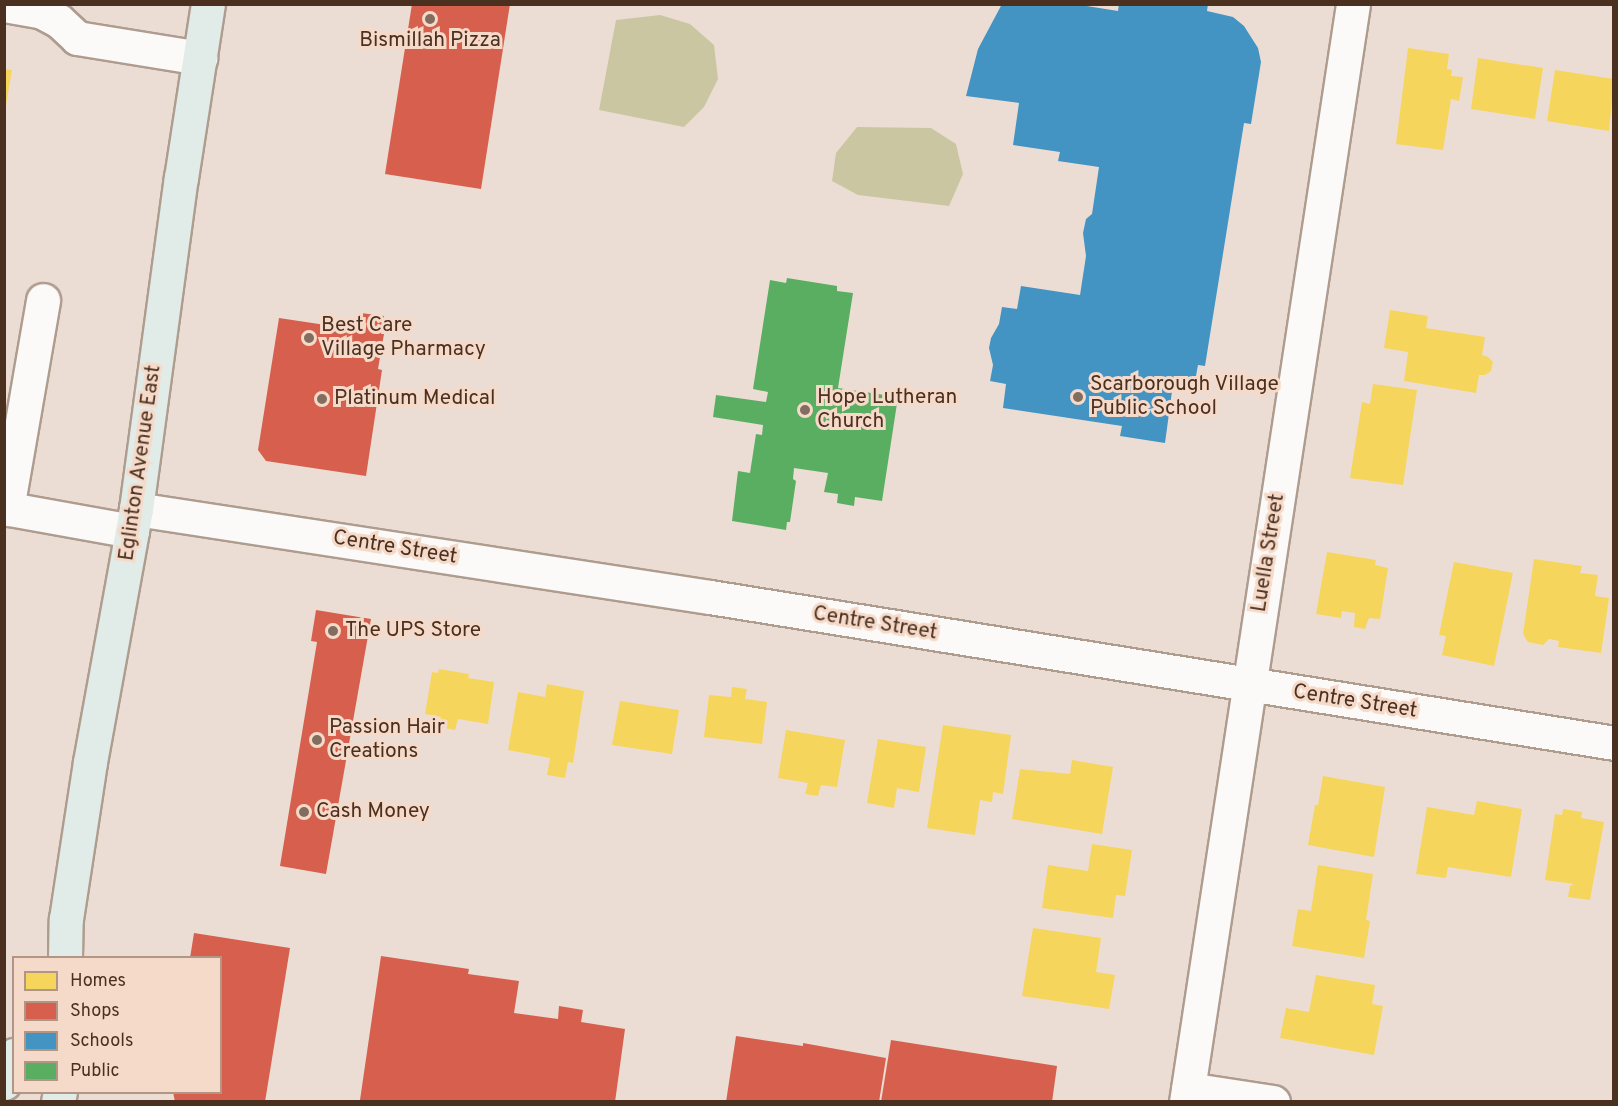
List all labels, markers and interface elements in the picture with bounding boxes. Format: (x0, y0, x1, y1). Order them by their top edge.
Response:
marker: Bismillah Pizza (423, 12, 437, 26)
place label: Bismillah Pizza (359, 28, 501, 54)
place label: Best Care Village Pharmacy (321, 313, 486, 363)
marker: Best Care Village Pharmacy (302, 331, 316, 345)
street label: Eglinton Avenue East (115, 363, 167, 563)
place label: Scarborough Village Public School (1090, 372, 1280, 422)
place label: Hope Lutheran Church (817, 385, 957, 435)
place label: Platinum Medical (334, 386, 495, 412)
marker: Scarborough Village Public School (1071, 390, 1085, 404)
marker: Platinum Medical (315, 392, 329, 406)
marker: Hope Lutheran Church (798, 403, 812, 417)
street label: Luella Street (1247, 492, 1291, 614)
street label: Centre Street (331, 526, 459, 570)
street label: Centre Street (811, 602, 939, 646)
place label: The UPS Store (345, 618, 481, 644)
marker: The UPS Store (326, 624, 340, 638)
street label: Centre Street (1291, 680, 1419, 724)
place label: Passion Hair Creations (329, 715, 445, 765)
marker: Passion Hair Creations (310, 733, 324, 747)
place label: Cash Money (316, 799, 430, 825)
marker: Cash Money (297, 805, 311, 819)
legend (12, 956, 222, 1094)
text: Homes (70, 970, 126, 993)
text: Shops (70, 1000, 120, 1023)
text: Schools (70, 1030, 133, 1053)
text: Public (70, 1060, 120, 1083)

